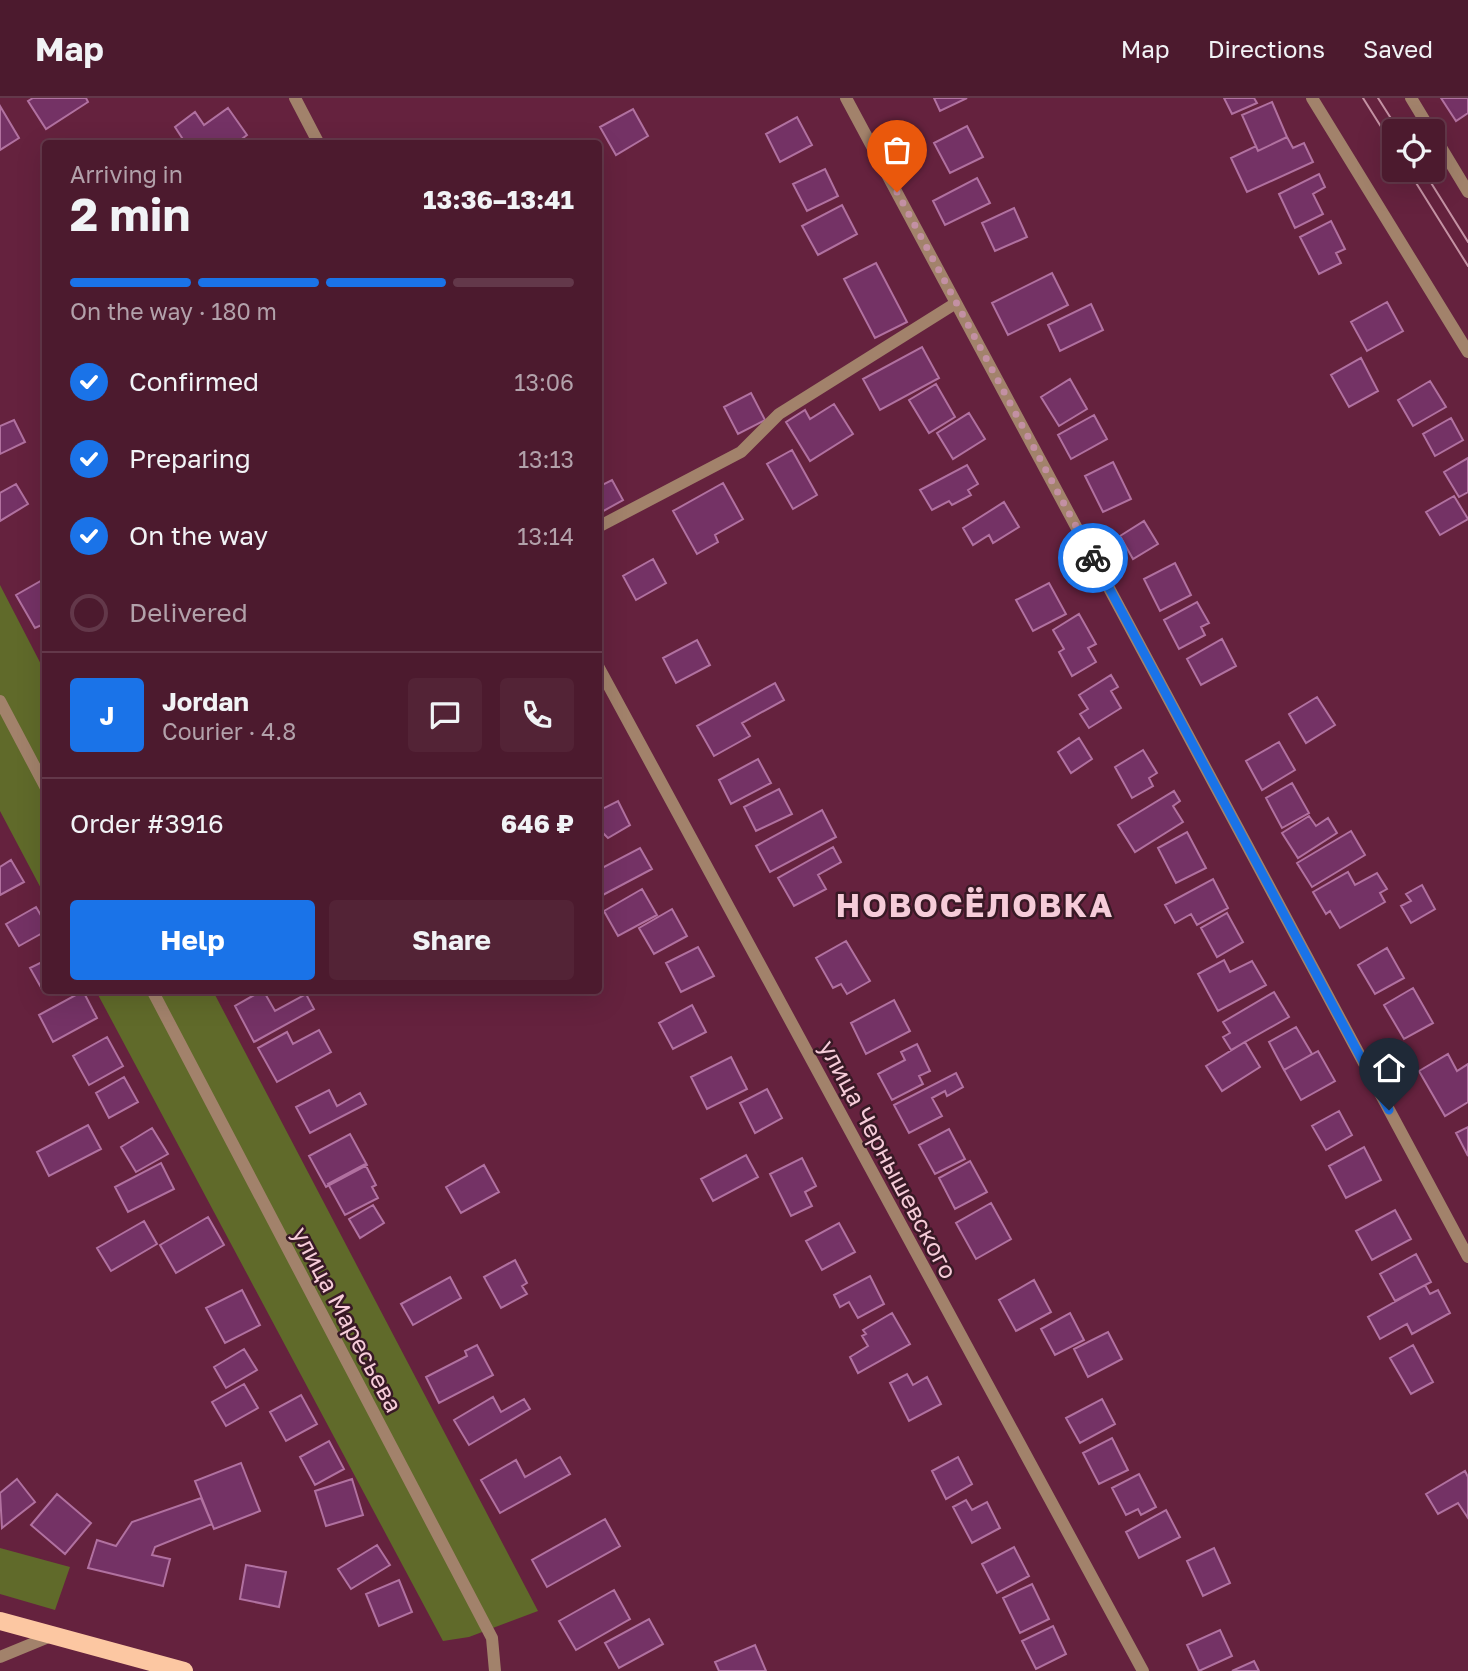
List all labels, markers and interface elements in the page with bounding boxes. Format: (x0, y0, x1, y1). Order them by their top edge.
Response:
text: Map (35, 29, 104, 68)
text: Map (1121, 34, 1170, 63)
text: Directions (1208, 34, 1325, 63)
text: Saved (1363, 34, 1433, 63)
map controls (1382, 119, 1445, 182)
button: locate (1382, 119, 1445, 182)
pin (867, 120, 927, 192)
icon: bag (878, 131, 916, 169)
text: Arriving in (70, 160, 183, 188)
text: 13:36–13:41 (423, 184, 574, 215)
text: 2 min (70, 186, 190, 241)
text: On the way · 180 m (70, 297, 277, 325)
icon: check (70, 363, 108, 401)
text: Confirmed (129, 366, 259, 397)
text: 13:06 (514, 368, 574, 396)
icon: check (70, 440, 108, 478)
text: Preparing (129, 443, 251, 474)
text: 13:13 (518, 445, 574, 473)
icon: check (70, 517, 108, 555)
text: On the way (129, 520, 268, 551)
text: 13:14 (517, 522, 574, 550)
courier (1058, 523, 1128, 593)
icon: bike (1074, 539, 1112, 577)
text: Delivered (129, 597, 248, 628)
button: chat (408, 678, 482, 752)
button: phone (500, 678, 574, 752)
text: Jordan (162, 686, 249, 717)
text: J (100, 700, 114, 731)
text: Courier · 4.8 (162, 717, 296, 745)
text: Order #3916 (70, 808, 224, 839)
text: 646 ₽ (501, 808, 574, 839)
district label: НОВОСЁЛОВКА (836, 886, 1114, 924)
button: Help (70, 900, 315, 980)
button: Share (329, 900, 574, 980)
street label: улица Чернышевского (814, 1035, 964, 1283)
pin (1359, 1038, 1419, 1110)
icon: home (1370, 1049, 1408, 1087)
street label: улица Маресьева (287, 1221, 409, 1417)

